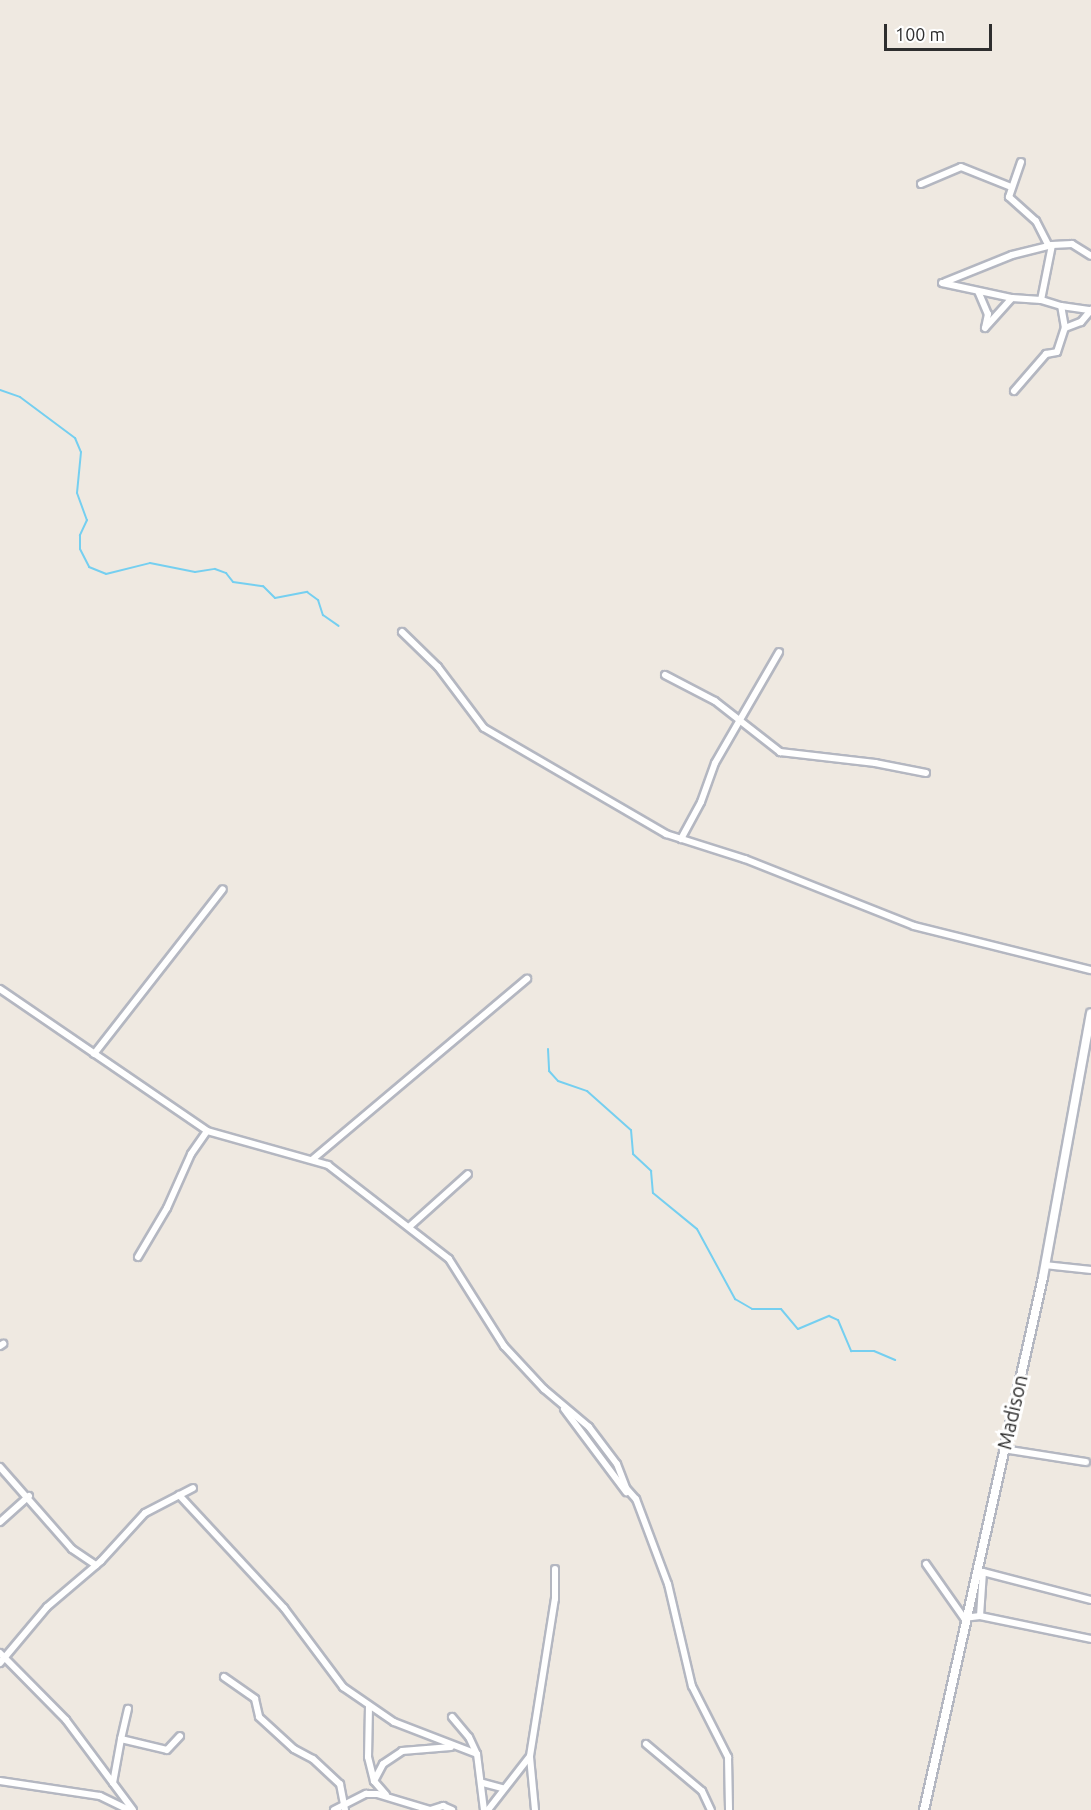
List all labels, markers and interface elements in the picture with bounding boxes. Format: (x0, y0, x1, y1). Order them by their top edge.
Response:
scale bar (887, 12, 995, 50)
text: 100 m (895, 24, 945, 44)
street label: Madison (992, 1372, 1032, 1452)

